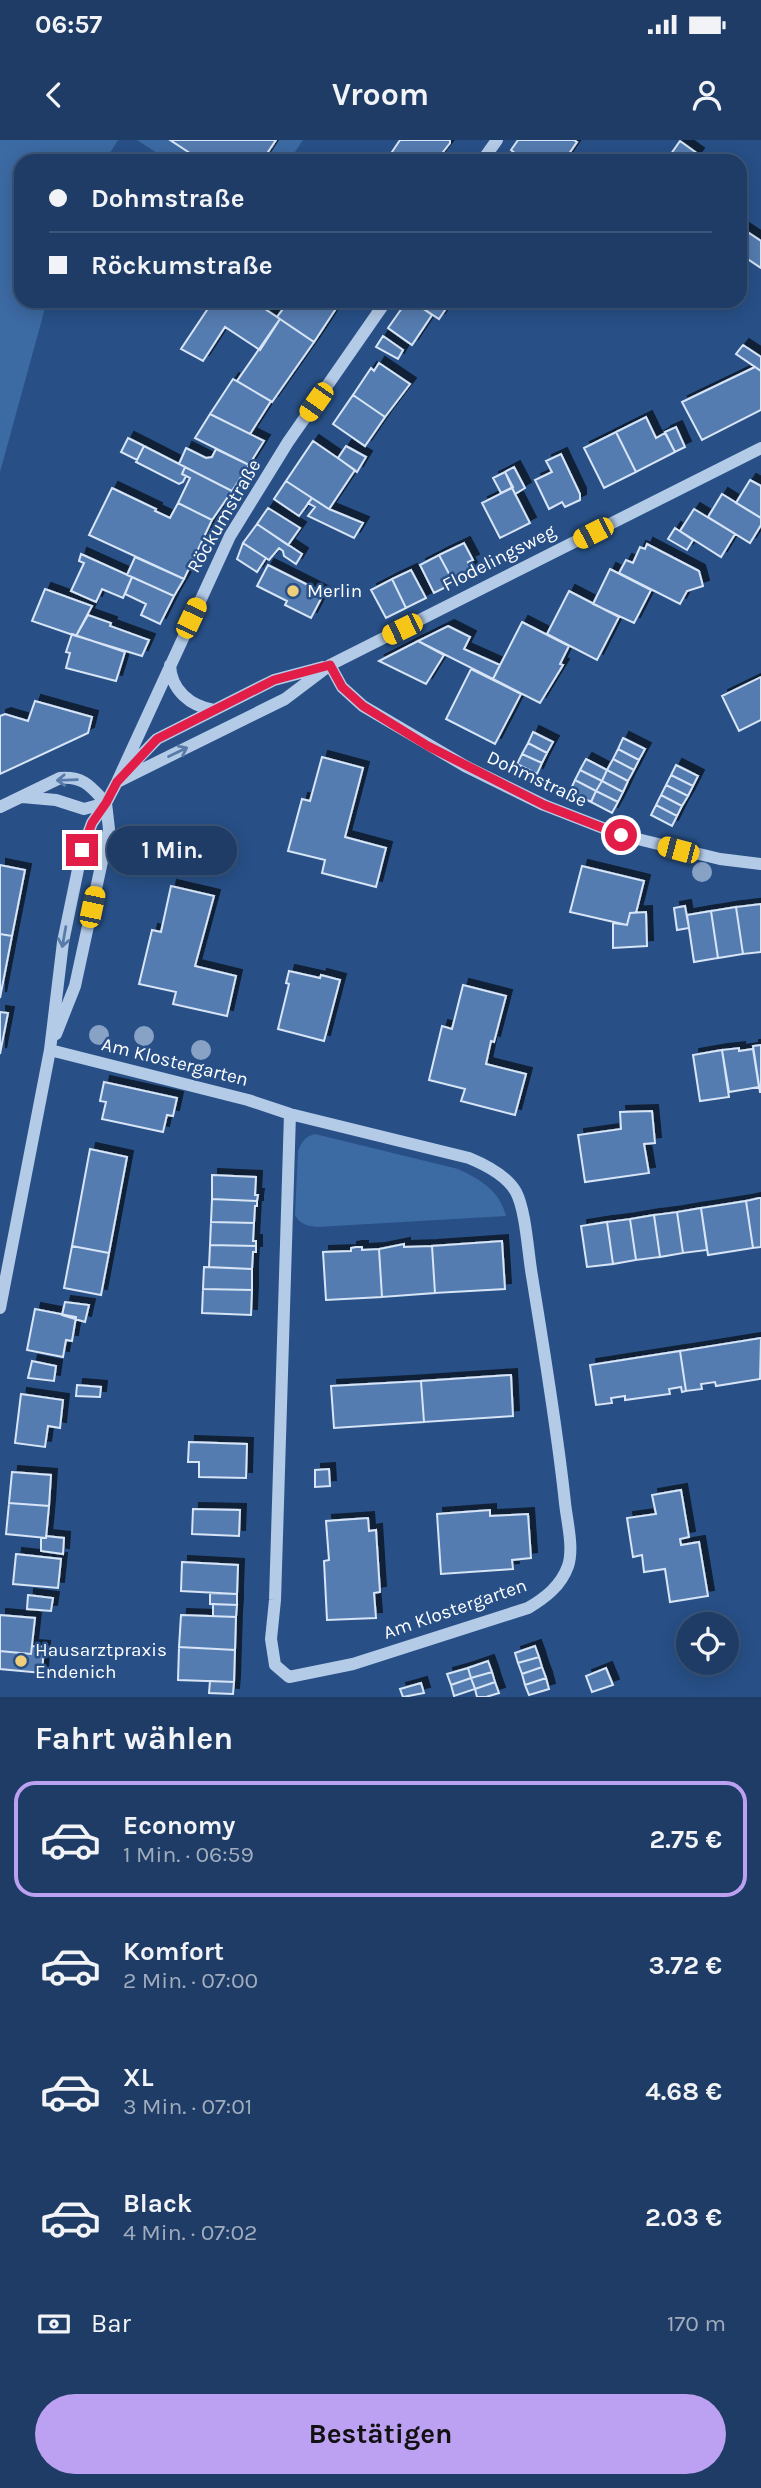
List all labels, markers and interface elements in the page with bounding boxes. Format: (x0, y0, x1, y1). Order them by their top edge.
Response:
text: 06:57 (35, 9, 102, 40)
icon: back (35, 76, 73, 114)
text: Vroom (332, 76, 429, 113)
icon: person (688, 76, 726, 114)
text: Dohmstraße (91, 183, 244, 214)
text: Röckumstraße (91, 250, 273, 281)
car (296, 379, 337, 425)
street label: Röckumstraße (183, 455, 265, 577)
car (570, 514, 617, 552)
street label: Flodelingsweg (439, 520, 560, 596)
place label: Merlin (307, 580, 362, 602)
marker: Merlin (285, 583, 301, 599)
car (173, 595, 210, 641)
car (379, 610, 426, 648)
one-way arrow (167, 745, 188, 759)
street label: Dohmstraße (483, 746, 591, 812)
one-way arrow (56, 773, 79, 787)
route start (605, 819, 637, 851)
callout: 1 Min. (106, 826, 236, 874)
route end (66, 834, 98, 866)
car (655, 834, 702, 866)
text: 1 Min. (142, 837, 202, 864)
car (78, 884, 107, 930)
one-way arrow (57, 925, 70, 948)
street label: Am Klostergarten (99, 1033, 251, 1091)
street label: Am Klostergarten (380, 1574, 530, 1644)
map controls (676, 1612, 739, 1675)
button: locate (676, 1612, 739, 1675)
place label: Hausarztpraxis Endenich (35, 1639, 167, 1683)
marker: Hausarztpraxis Endenich (13, 1653, 29, 1669)
text: Fahrt wählen (35, 1720, 233, 1757)
icon: car (39, 1808, 102, 1871)
text: Economy (123, 1810, 235, 1841)
text: 2.75 € (650, 1824, 722, 1855)
text: 1 Min. · 06:59 (123, 1841, 254, 1868)
icon: car (39, 1934, 102, 1997)
text: Komfort (123, 1936, 224, 1967)
text: 3.72 € (649, 1950, 722, 1981)
text: 2 Min. · 07:00 (123, 1967, 258, 1994)
icon: car (39, 2060, 102, 2123)
text: XL (123, 2062, 154, 2093)
text: 4.68 € (645, 2076, 722, 2107)
text: 3 Min. · 07:01 (123, 2093, 252, 2120)
icon: car (39, 2186, 102, 2249)
text: Black (123, 2188, 192, 2219)
text: 2.03 € (645, 2202, 722, 2233)
text: 4 Min. · 07:02 (123, 2219, 257, 2246)
icon: cash (35, 2305, 73, 2343)
text: Bar (91, 2308, 131, 2339)
text: 170 m (667, 2310, 726, 2337)
button: Bestätigen (35, 2394, 726, 2474)

